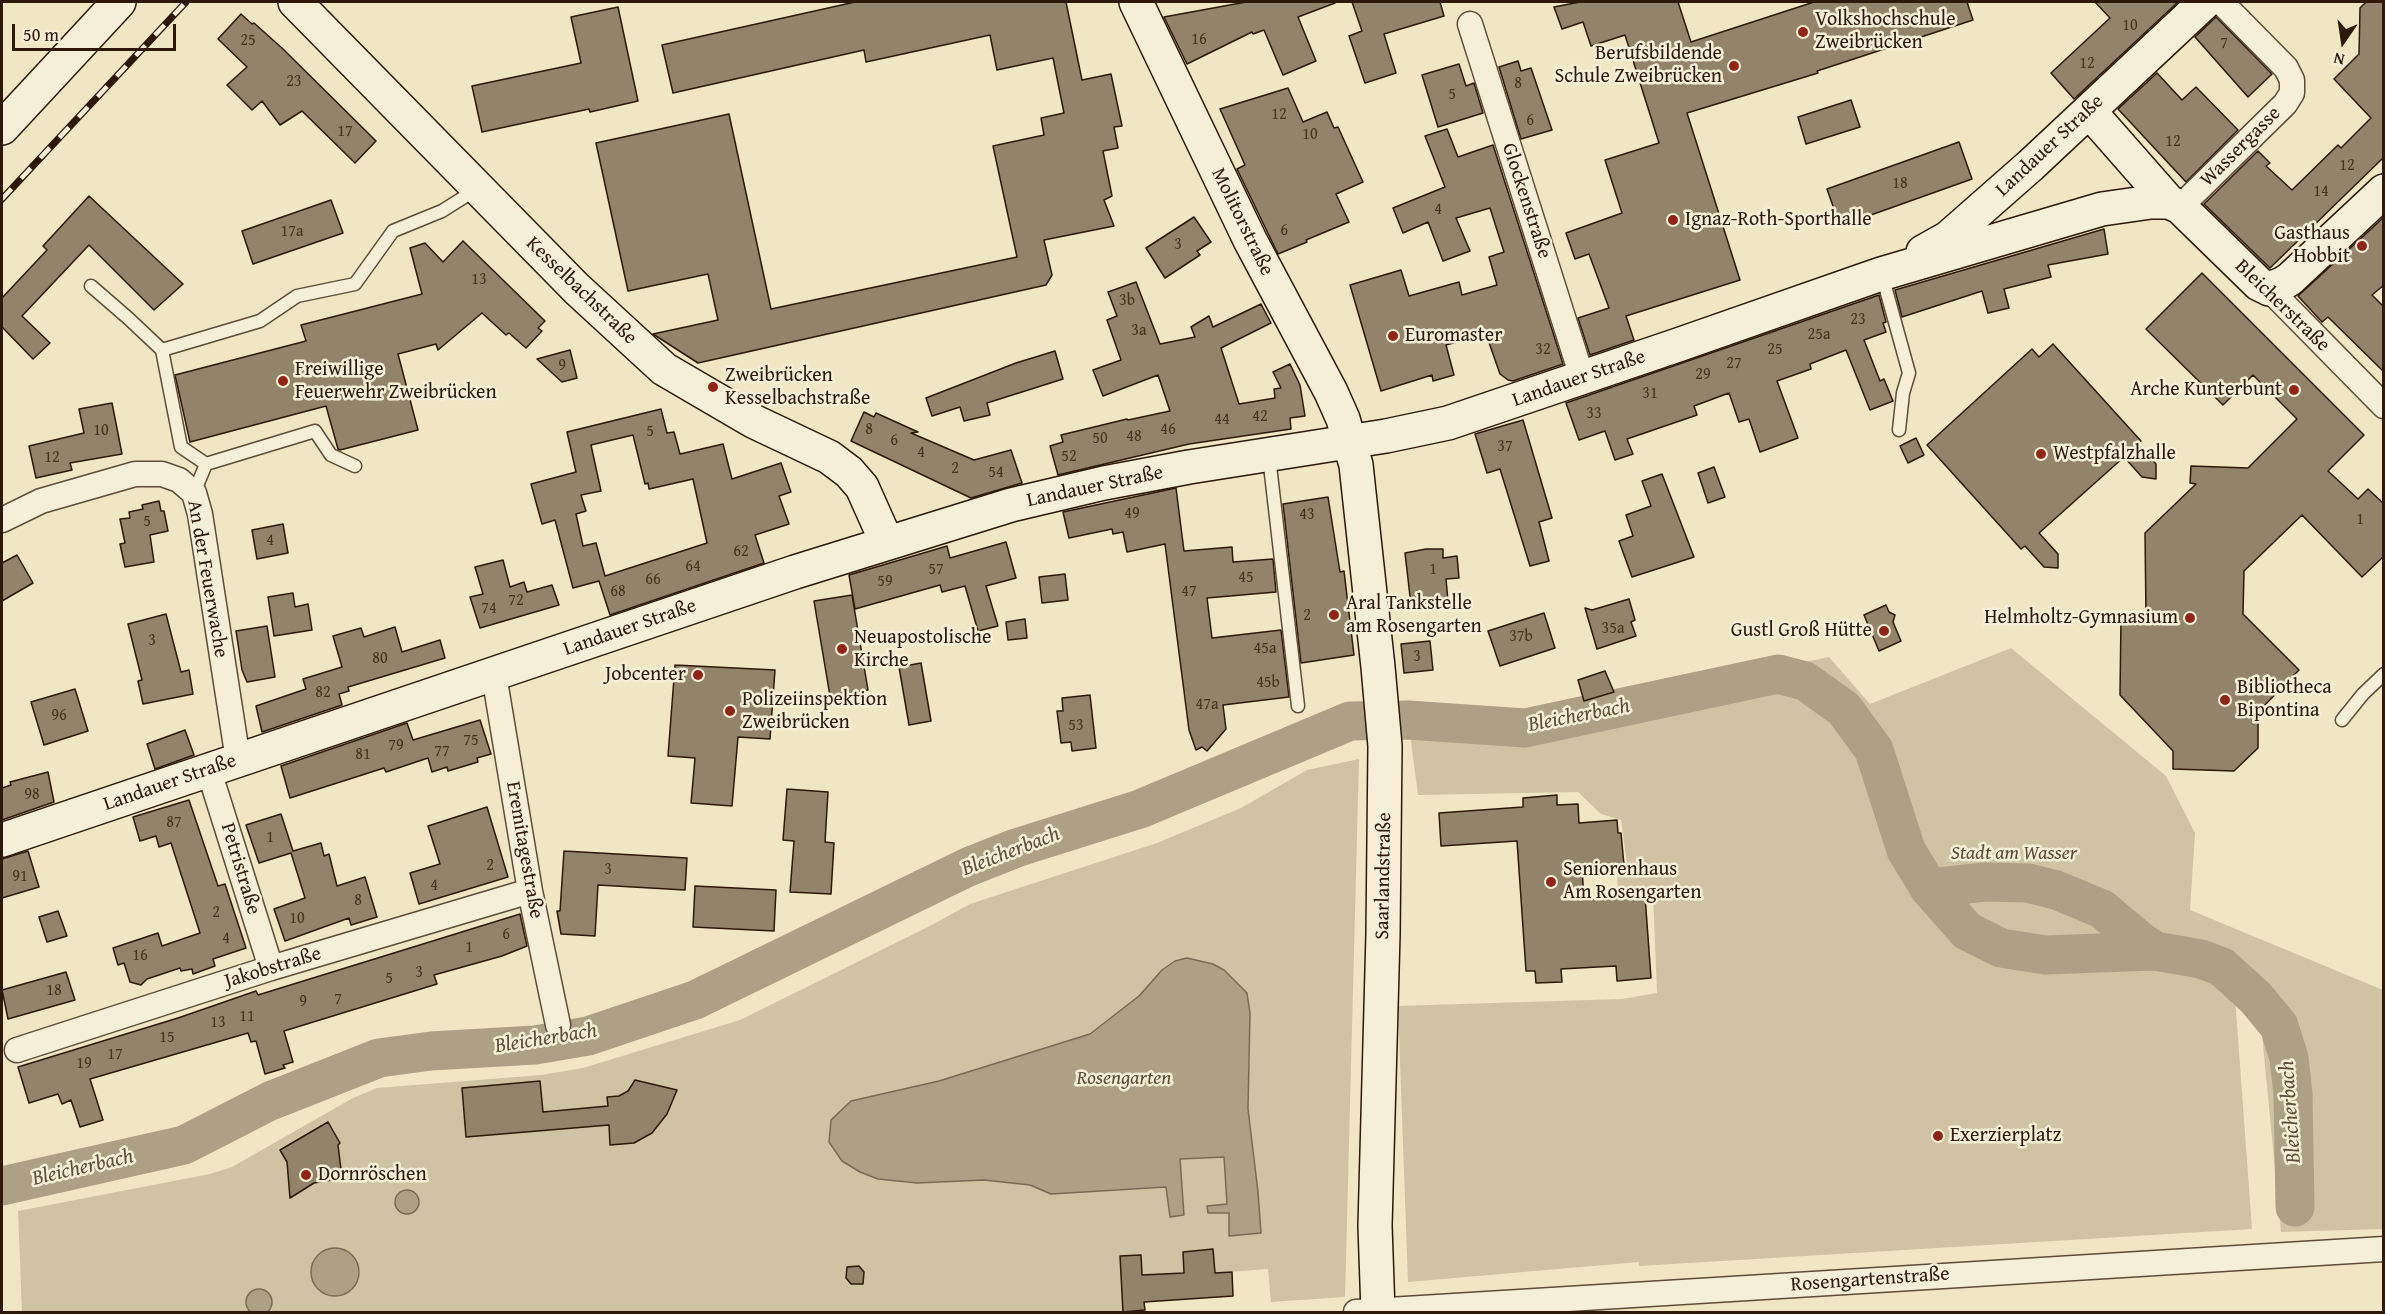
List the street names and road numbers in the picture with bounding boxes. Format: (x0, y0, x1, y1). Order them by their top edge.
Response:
street label: Landauer Straße (1991, 90, 2109, 202)
street label: Wassergasse (2196, 102, 2286, 192)
street label: Glockenstraße (1496, 140, 1556, 262)
street label: Molitorstraße (1206, 164, 1278, 280)
street label: Kesselbachstraße (520, 232, 642, 350)
street label: Bleicherstraße (2229, 255, 2335, 357)
street label: Landauer Straße (1509, 345, 1649, 413)
street label: Landauer Straße (1025, 461, 1165, 513)
street label: An der Feuerwache (181, 498, 233, 660)
street label: Landauer Straße (560, 594, 700, 662)
street label: Landauer Straße (100, 749, 240, 817)
street label: Eremitagestraße (500, 780, 548, 920)
street label: Saarlandstraße (1371, 812, 1397, 940)
street label: Petristraße (215, 820, 265, 918)
street label: Jakobstraße (222, 942, 324, 994)
street label: Rosengartenstraße (1790, 1262, 1950, 1298)

